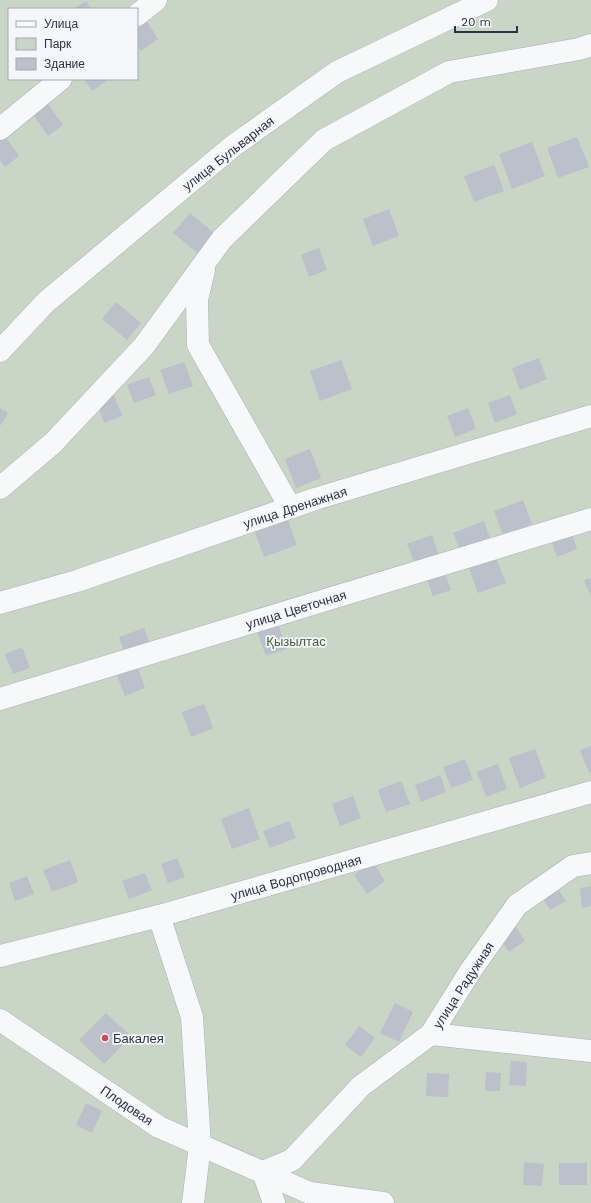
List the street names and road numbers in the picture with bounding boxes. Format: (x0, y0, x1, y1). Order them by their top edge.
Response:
street label: улица Бульварная (180, 113, 277, 194)
street label: улица Дренажная (241, 484, 349, 531)
street label: улица Цветочная (244, 587, 348, 632)
street label: улица Водопроводная (229, 852, 363, 903)
street label: улица Радужная (430, 939, 497, 1031)
street label: Плодовая (98, 1082, 156, 1128)

